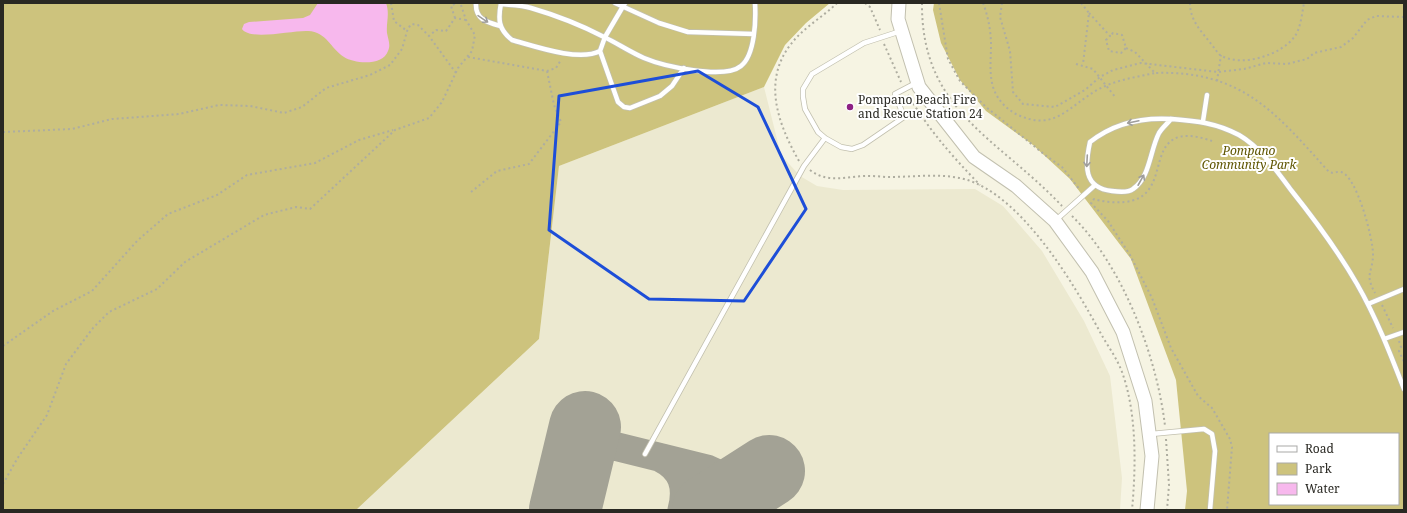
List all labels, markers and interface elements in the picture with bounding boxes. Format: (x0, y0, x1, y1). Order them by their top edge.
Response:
one-way arrow (477, 14, 488, 23)
place label: Pompano Beach Fire and Rescue Station 24 (858, 91, 983, 122)
marker: Pompano Beach Fire and Rescue Station 24 (845, 102, 855, 112)
one-way arrow (1126, 118, 1139, 126)
park label: Pompano Community Park (1202, 142, 1297, 173)
one-way arrow (1084, 154, 1091, 167)
one-way arrow (1137, 174, 1145, 186)
legend (1269, 433, 1399, 505)
text: Road (1305, 440, 1335, 457)
text: Park (1305, 460, 1333, 477)
text: Water (1305, 480, 1340, 497)

